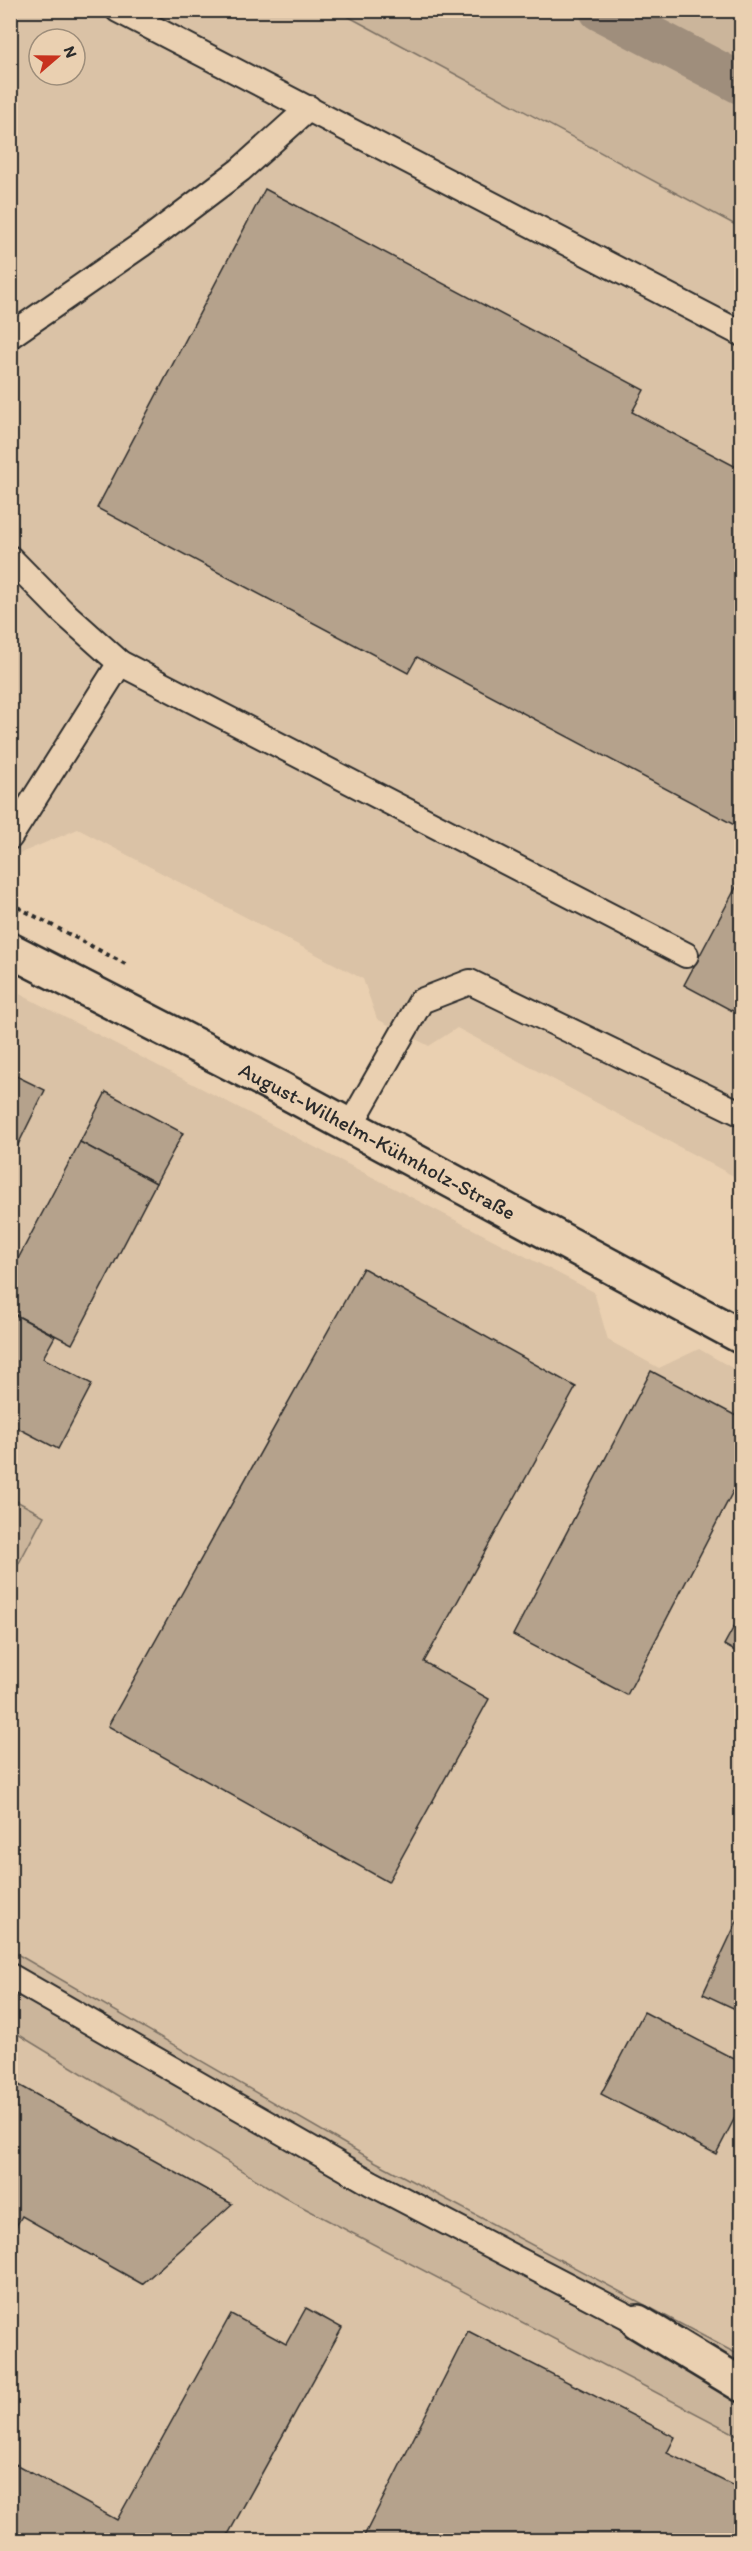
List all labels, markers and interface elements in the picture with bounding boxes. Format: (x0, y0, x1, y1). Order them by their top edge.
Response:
north arrow (27, 27, 87, 87)
text: N (60, 44, 81, 60)
street label: August-Wilhelm-Kühnholz-Straße (235, 1057, 520, 1225)

